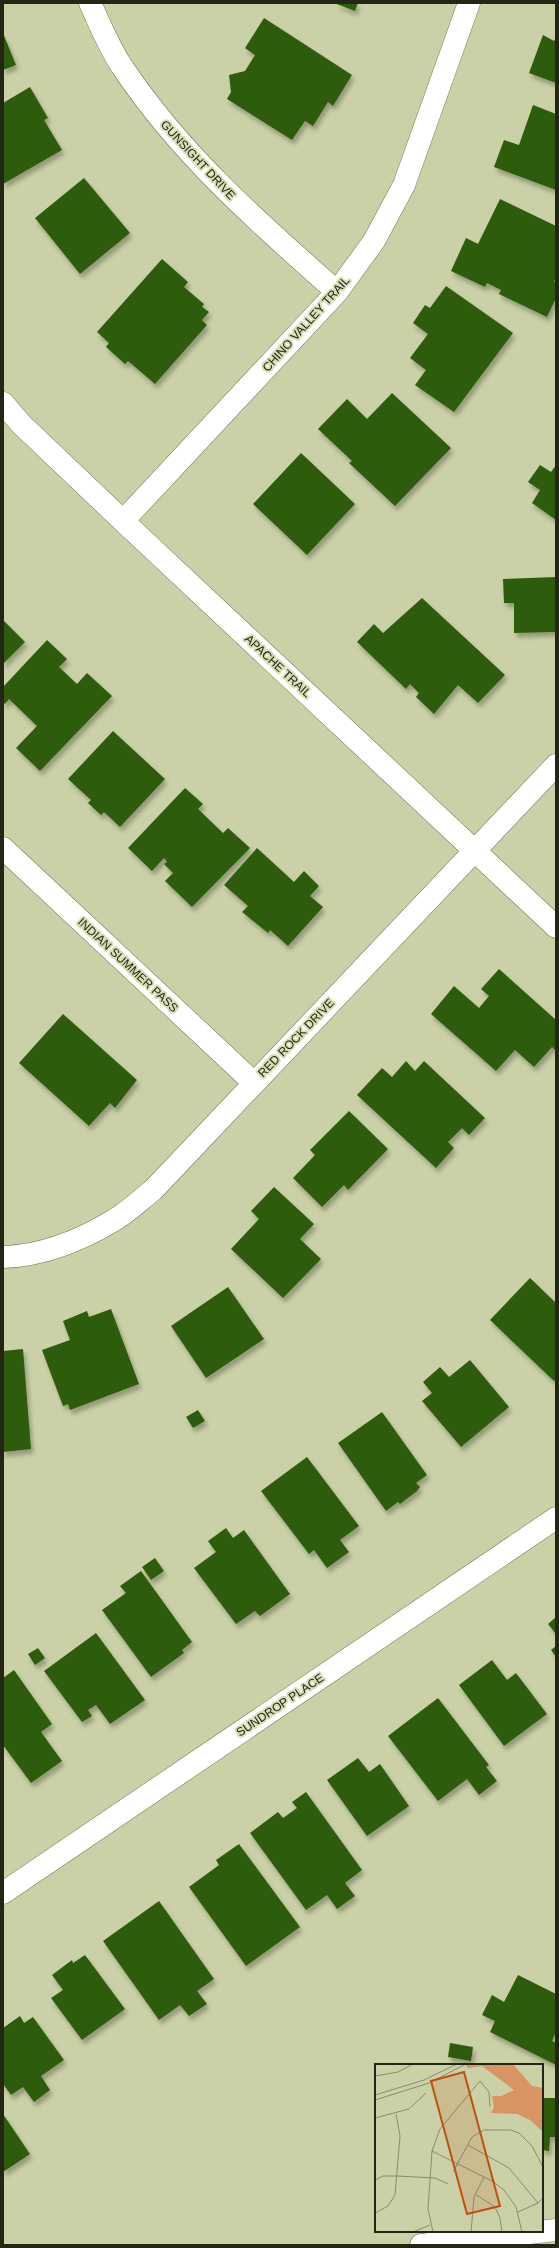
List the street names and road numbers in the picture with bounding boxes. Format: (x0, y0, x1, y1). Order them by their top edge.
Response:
street label: GUNSIGHT DRIVE (158, 118, 238, 202)
street label: CHINO VALLEY TRAIL (260, 273, 353, 375)
street label: APACHE TRAIL (242, 632, 314, 701)
street label: INDIAN SUMMER PASS (75, 915, 181, 1015)
street label: RED ROCK DRIVE (255, 996, 337, 1080)
street label: SUNDROP PLACE (234, 1671, 326, 1739)

